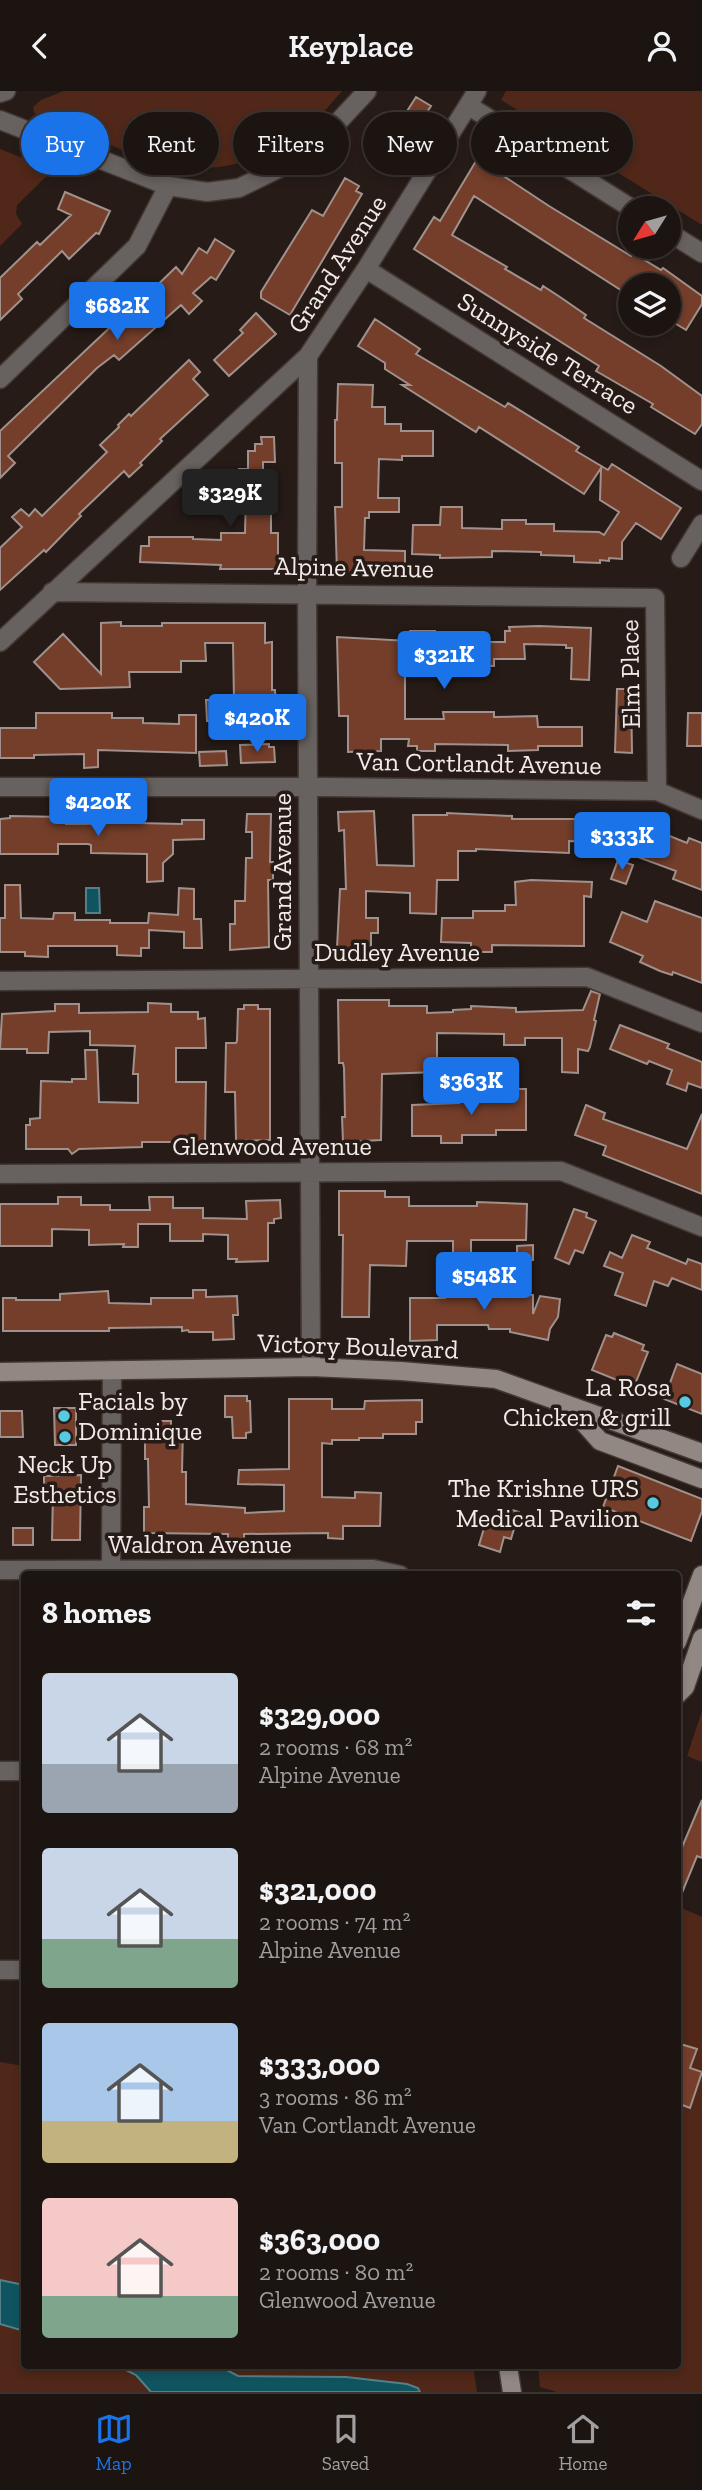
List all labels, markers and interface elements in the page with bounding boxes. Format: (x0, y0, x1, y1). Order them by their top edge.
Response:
icon: back (21, 27, 59, 65)
text: Keyplace (288, 27, 414, 65)
icon: person (643, 27, 681, 65)
chip: Buy (21, 112, 109, 175)
chip: Rent (123, 112, 219, 175)
chip: Filters (233, 112, 349, 175)
chip: New (363, 112, 457, 175)
chip: Apartment (471, 112, 633, 175)
street label: Grand Avenue (281, 189, 393, 339)
north arrow (618, 196, 681, 259)
map controls (618, 196, 681, 336)
button: layers (618, 273, 681, 336)
pin: $682K (68, 282, 166, 342)
street label: Sunnyside Terrace (452, 285, 644, 421)
text: $682K (85, 291, 149, 319)
pin: $329K (181, 469, 279, 529)
text: $329K (198, 478, 262, 506)
street label: Alpine Avenue (274, 550, 434, 584)
street label: Elm Place (613, 619, 647, 729)
pin: $321K (395, 631, 493, 691)
text: $321K (414, 640, 474, 668)
pin: $420K (208, 695, 306, 754)
text: $420K (224, 703, 290, 731)
street label: Van Cortlandt Avenue (355, 745, 602, 781)
pin: $420K (49, 779, 147, 838)
text: $420K (65, 787, 131, 815)
street label: Grand Avenue (266, 793, 298, 951)
pin: $333K (573, 813, 671, 872)
text: $333K (590, 821, 654, 849)
street label: Dudley Avenue (314, 936, 480, 968)
pin: $363K (422, 1058, 520, 1117)
text: $363K (439, 1066, 503, 1094)
street label: Glenwood Avenue (172, 1130, 372, 1162)
pin: $548K (435, 1253, 533, 1312)
text: $548K (452, 1261, 516, 1289)
street label: Victory Boulevard (256, 1326, 459, 1366)
place label: La Rosa Chicken & grill (503, 1371, 671, 1433)
place label: Facials by Dominique (78, 1385, 202, 1447)
marker: La Rosa Chicken & grill (677, 1394, 693, 1410)
marker: Facials by Dominique (56, 1408, 72, 1424)
marker: Neck Up Esthetics (57, 1429, 73, 1445)
place label: Neck Up Esthetics (13, 1448, 117, 1510)
place label: The Krishne URS Medical Pavilion (448, 1472, 639, 1534)
marker: The Krishne URS Medical Pavilion (645, 1495, 661, 1511)
street label: Waldron Avenue (108, 1528, 292, 1560)
icon: filters (622, 1594, 660, 1632)
text: 8 homes (42, 1595, 151, 1631)
text: $329,000 (259, 1697, 380, 1733)
icon: home (98, 1701, 182, 1785)
text: 2 rooms · 68 m² (259, 1733, 412, 1761)
text: Alpine Avenue (259, 1761, 401, 1789)
text: $321,000 (259, 1872, 376, 1908)
icon: home (98, 1876, 182, 1960)
text: 2 rooms · 74 m² (259, 1908, 410, 1936)
text: Alpine Avenue (259, 1936, 401, 1964)
text: $333,000 (259, 2047, 380, 2083)
icon: home (98, 2051, 182, 2135)
text: 3 rooms · 86 m² (259, 2083, 412, 2111)
text: Van Cortlandt Avenue (259, 2111, 476, 2139)
text: $363,000 (259, 2222, 380, 2258)
icon: home (98, 2226, 182, 2310)
text: 2 rooms · 80 m² (259, 2258, 413, 2286)
text: Glenwood Avenue (259, 2286, 436, 2314)
tab: Map (95, 2410, 133, 2475)
tab: Saved (322, 2410, 369, 2475)
tab: Home (558, 2410, 607, 2475)

